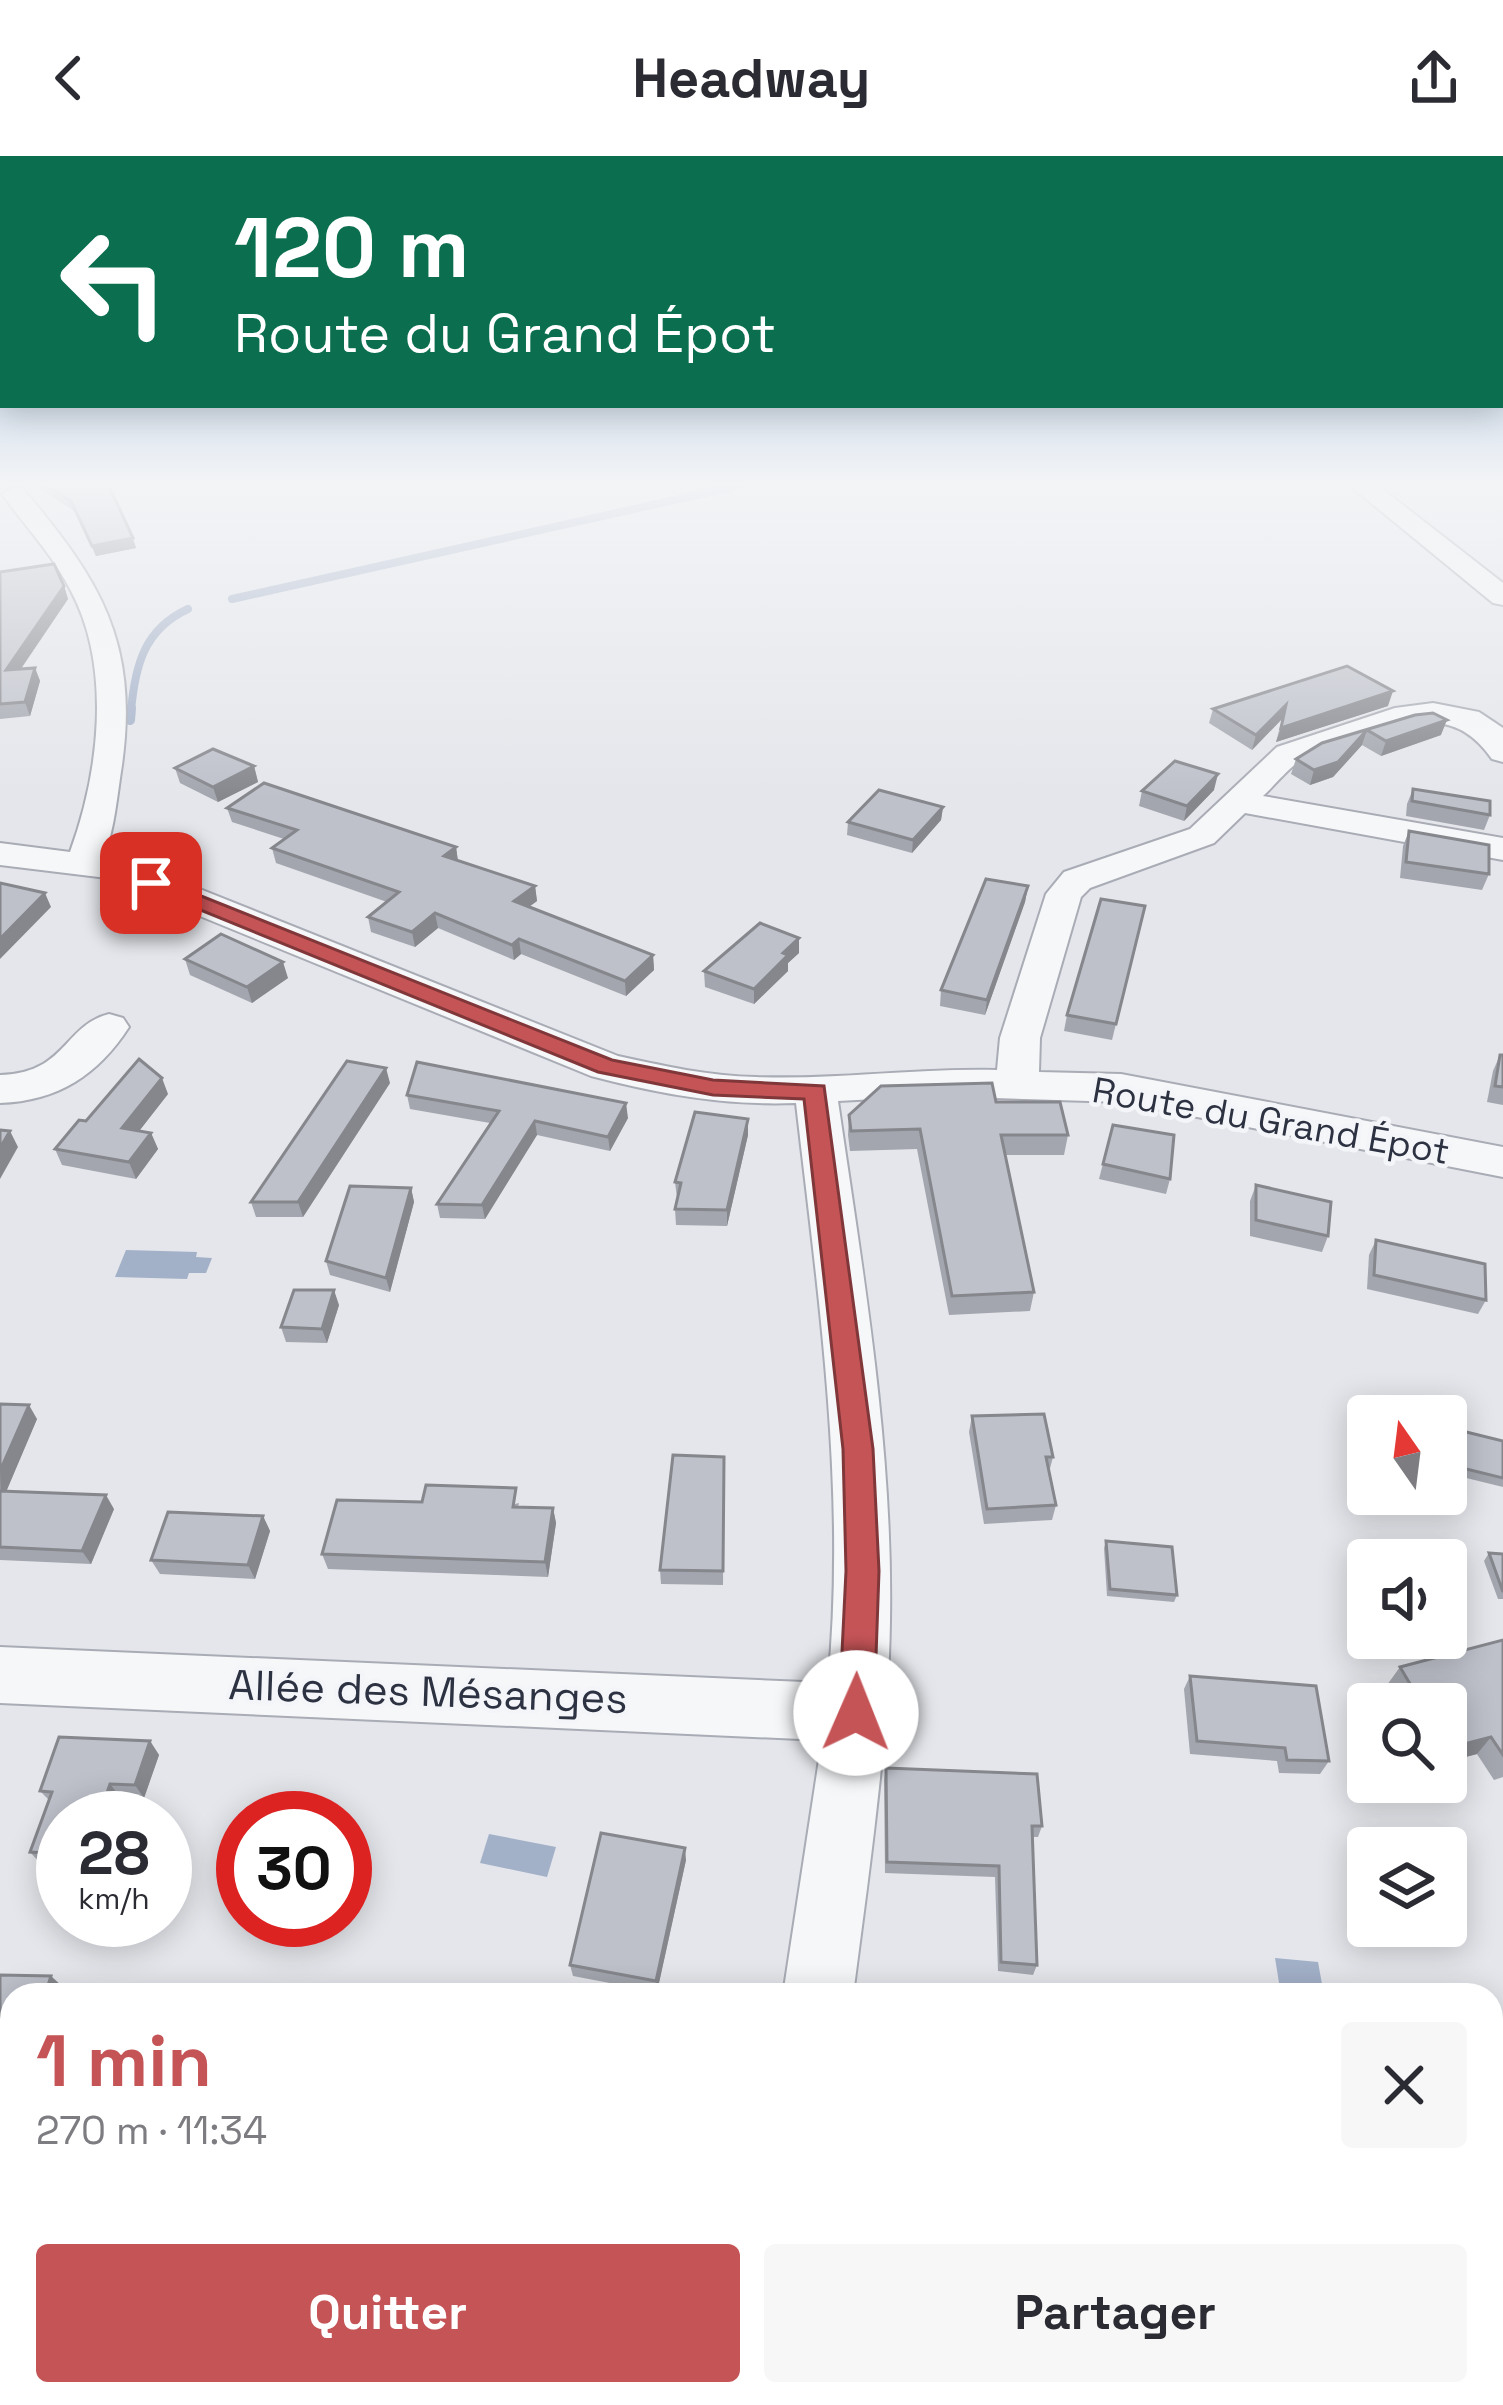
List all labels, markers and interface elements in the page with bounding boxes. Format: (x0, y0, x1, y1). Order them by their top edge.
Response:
text: Headway (633, 44, 870, 113)
icon: back (36, 45, 102, 111)
icon: share (1401, 45, 1467, 111)
text: 120 m (234, 194, 469, 302)
icon: left (36, 204, 192, 360)
text: Route du Grand Épot (234, 299, 776, 368)
pin (100, 832, 202, 934)
icon: arrive (118, 850, 184, 916)
street label: Route du Grand Épot (1089, 1067, 1453, 1175)
north arrow (1347, 1395, 1467, 1515)
map controls (1347, 1395, 1467, 1947)
button: sound (1347, 1539, 1467, 1659)
position arrow (793, 1650, 919, 1776)
street label: Allée des Mésanges (227, 1658, 628, 1725)
button: search (1347, 1683, 1467, 1803)
speed limit sign: 30 (216, 1791, 372, 1947)
text: 28 (78, 1815, 150, 1892)
button: layers (1347, 1827, 1467, 1947)
text: km/h (78, 1879, 150, 1918)
text: 1 min (36, 2015, 212, 2107)
button: close (1341, 2022, 1467, 2148)
text: 270 m · 11:34 (36, 2106, 267, 2155)
button: Quitter (36, 2244, 740, 2382)
button: Partager (764, 2244, 1467, 2382)

